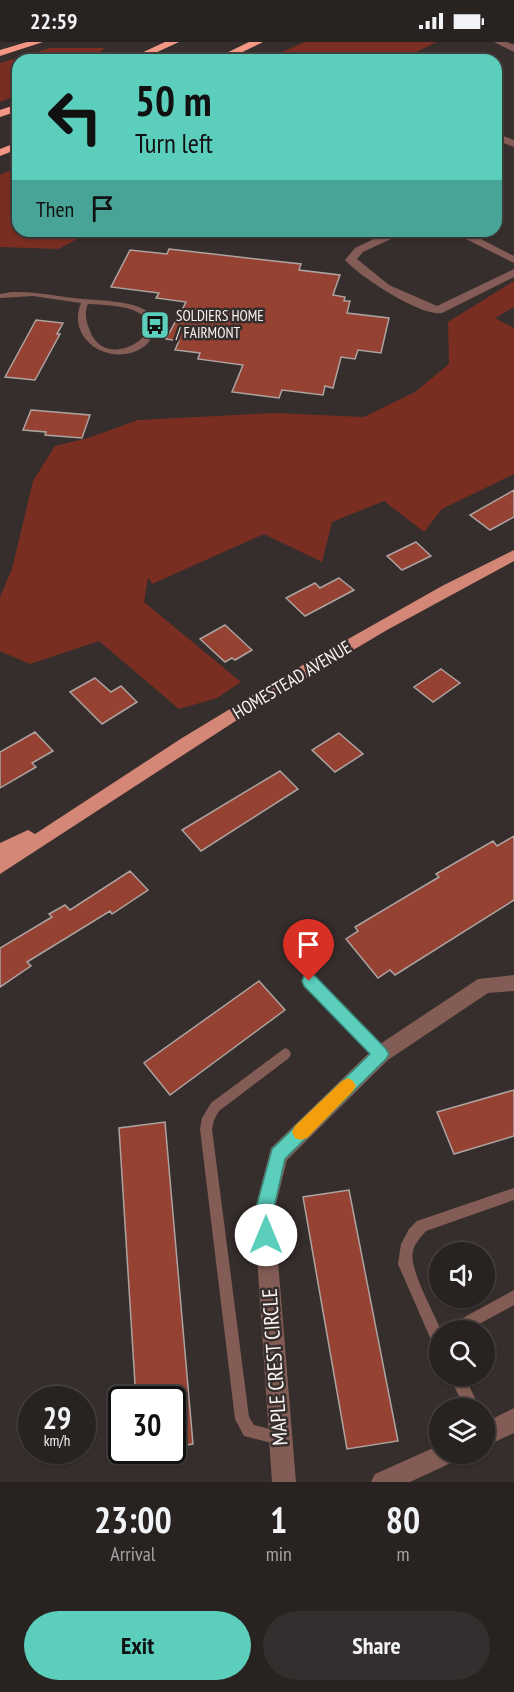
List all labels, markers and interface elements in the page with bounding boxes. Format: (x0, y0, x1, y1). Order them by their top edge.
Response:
text: 22:59 (30, 7, 78, 35)
text: 50 m (135, 73, 212, 128)
icon: left (36, 78, 114, 156)
text: Turn left (135, 126, 213, 160)
icon: arrive (86, 192, 119, 225)
text: Then (36, 195, 74, 223)
place label: SOLDIERS HOME / FAIRMONT (175, 306, 264, 342)
bus stop icon: SOLDIERS HOME / FAIRMONT (139, 309, 171, 341)
street label: HOMESTEAD AVENUE (228, 635, 355, 724)
pin (283, 919, 334, 981)
icon: arrive (292, 928, 325, 961)
position arrow (234, 1203, 298, 1267)
map controls (429, 1242, 495, 1464)
button: sound (429, 1242, 495, 1308)
street label: MAPLE CREST CIRCLE (256, 1288, 293, 1446)
button: search (429, 1320, 495, 1386)
speed limit sign: 30 (108, 1386, 186, 1464)
text: 29 (43, 1398, 71, 1437)
button: layers (429, 1398, 495, 1464)
text: km/h (44, 1431, 70, 1450)
text: 23:00 (94, 1496, 172, 1543)
text: 1 (270, 1496, 287, 1543)
text: 80 (386, 1496, 420, 1543)
text: Arrival (110, 1541, 155, 1567)
text: min (266, 1541, 292, 1567)
text: m (396, 1541, 409, 1567)
button: Exit (24, 1611, 251, 1680)
button: Share (263, 1611, 490, 1680)

